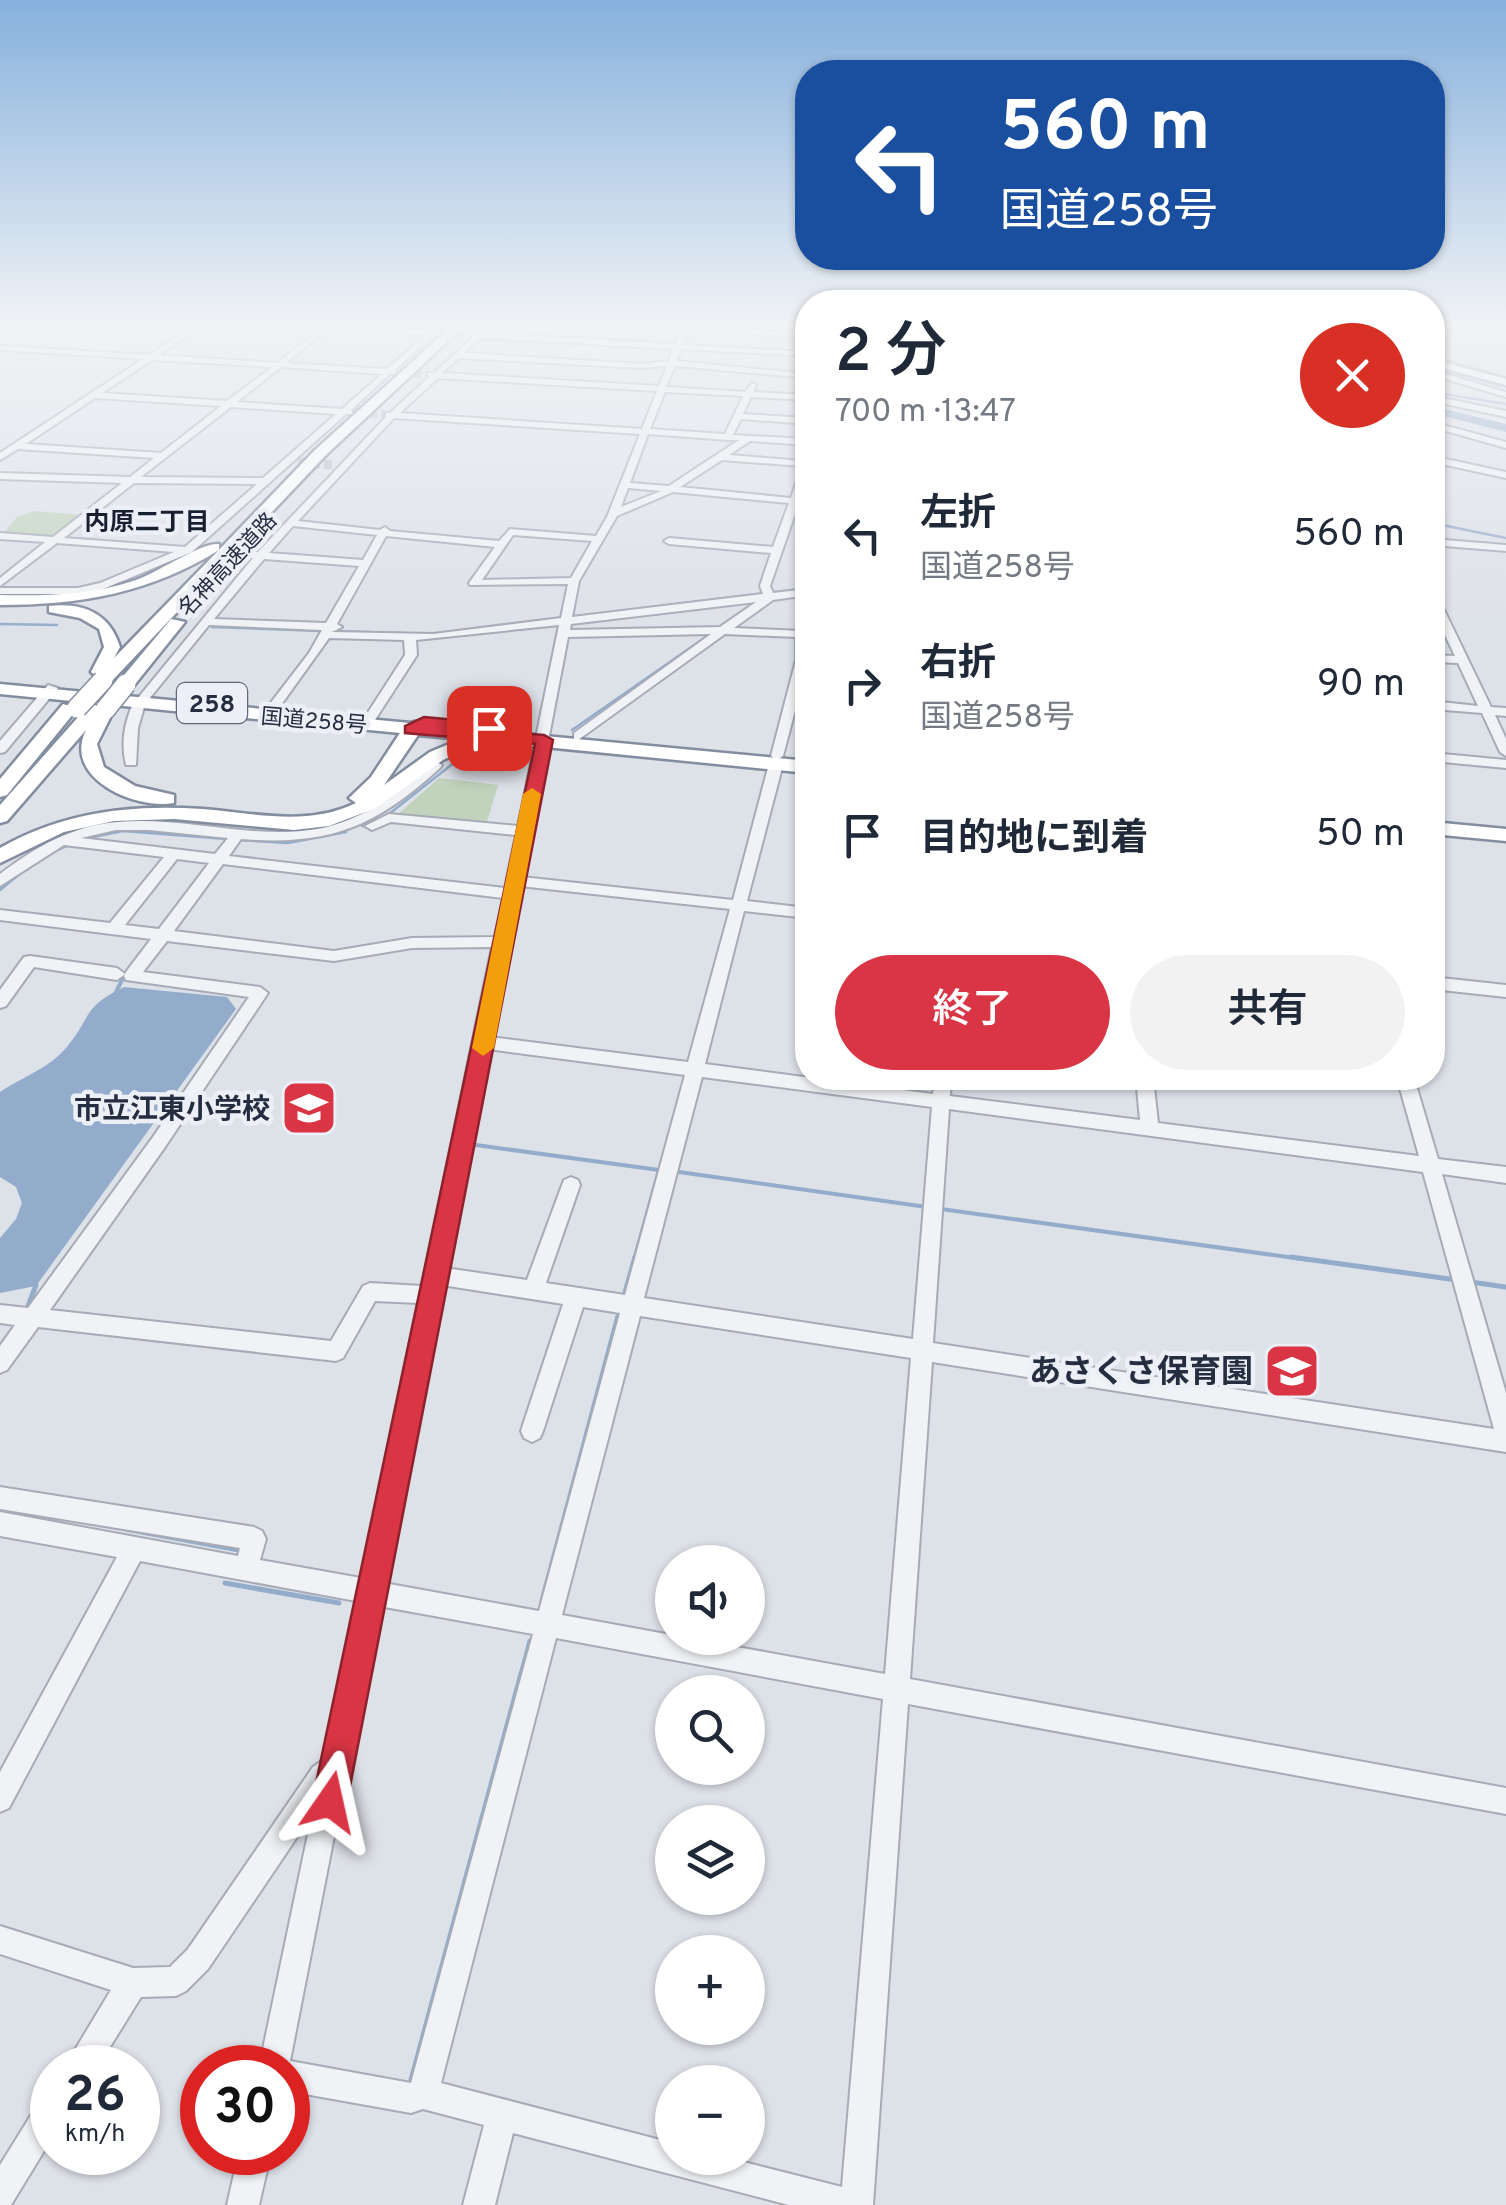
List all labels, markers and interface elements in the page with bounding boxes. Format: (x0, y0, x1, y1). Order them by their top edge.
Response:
text: 560 m (1000, 86, 1211, 175)
icon: left (835, 100, 965, 230)
text: 国道258号 (1000, 185, 1218, 242)
text: 2 分 (835, 317, 946, 393)
button: close (1300, 323, 1405, 428)
text: 700 m · 13:47 (835, 393, 1016, 433)
text: 左折 (920, 491, 996, 540)
district label: 内原二丁目 (84, 508, 210, 540)
street label: 名神高速道路 (174, 508, 284, 623)
icon: left (835, 508, 890, 563)
text: 560 m (1293, 511, 1405, 560)
text: 国道258号 (920, 549, 1075, 589)
text: 右折 (920, 641, 996, 690)
icon: right (835, 658, 890, 713)
text: 90 m (1317, 661, 1405, 710)
road number: 258 (177, 683, 247, 723)
pin (447, 686, 532, 771)
text: 国道258号 (920, 699, 1075, 739)
icon: arrive (462, 701, 517, 756)
street label: 国道258号 (260, 704, 368, 741)
icon: arrive (835, 808, 890, 863)
text: 50 m (1316, 811, 1405, 860)
text: 目的地に到着 (920, 816, 1148, 865)
button: 終了 (835, 955, 1110, 1070)
button: 共有 (1130, 955, 1405, 1070)
school or university icon: 市立江東小学校 (279, 1078, 339, 1138)
place label: 市立江東小学校 (74, 1093, 270, 1129)
school or university icon: あさくさ保育園 (1262, 1341, 1322, 1401)
place label: あさくさ保育園 (1029, 1354, 1253, 1394)
map controls (655, 1545, 765, 2175)
button: sound (655, 1545, 765, 1655)
button: search (655, 1675, 765, 1785)
position arrow (278, 1750, 382, 1854)
button: layers (655, 1805, 765, 1915)
button: + (655, 1935, 765, 2045)
speed limit sign: 30 (180, 2045, 310, 2175)
button: − (655, 2065, 765, 2175)
text: 26 (64, 2066, 126, 2129)
text: km/h (65, 2119, 125, 2151)

